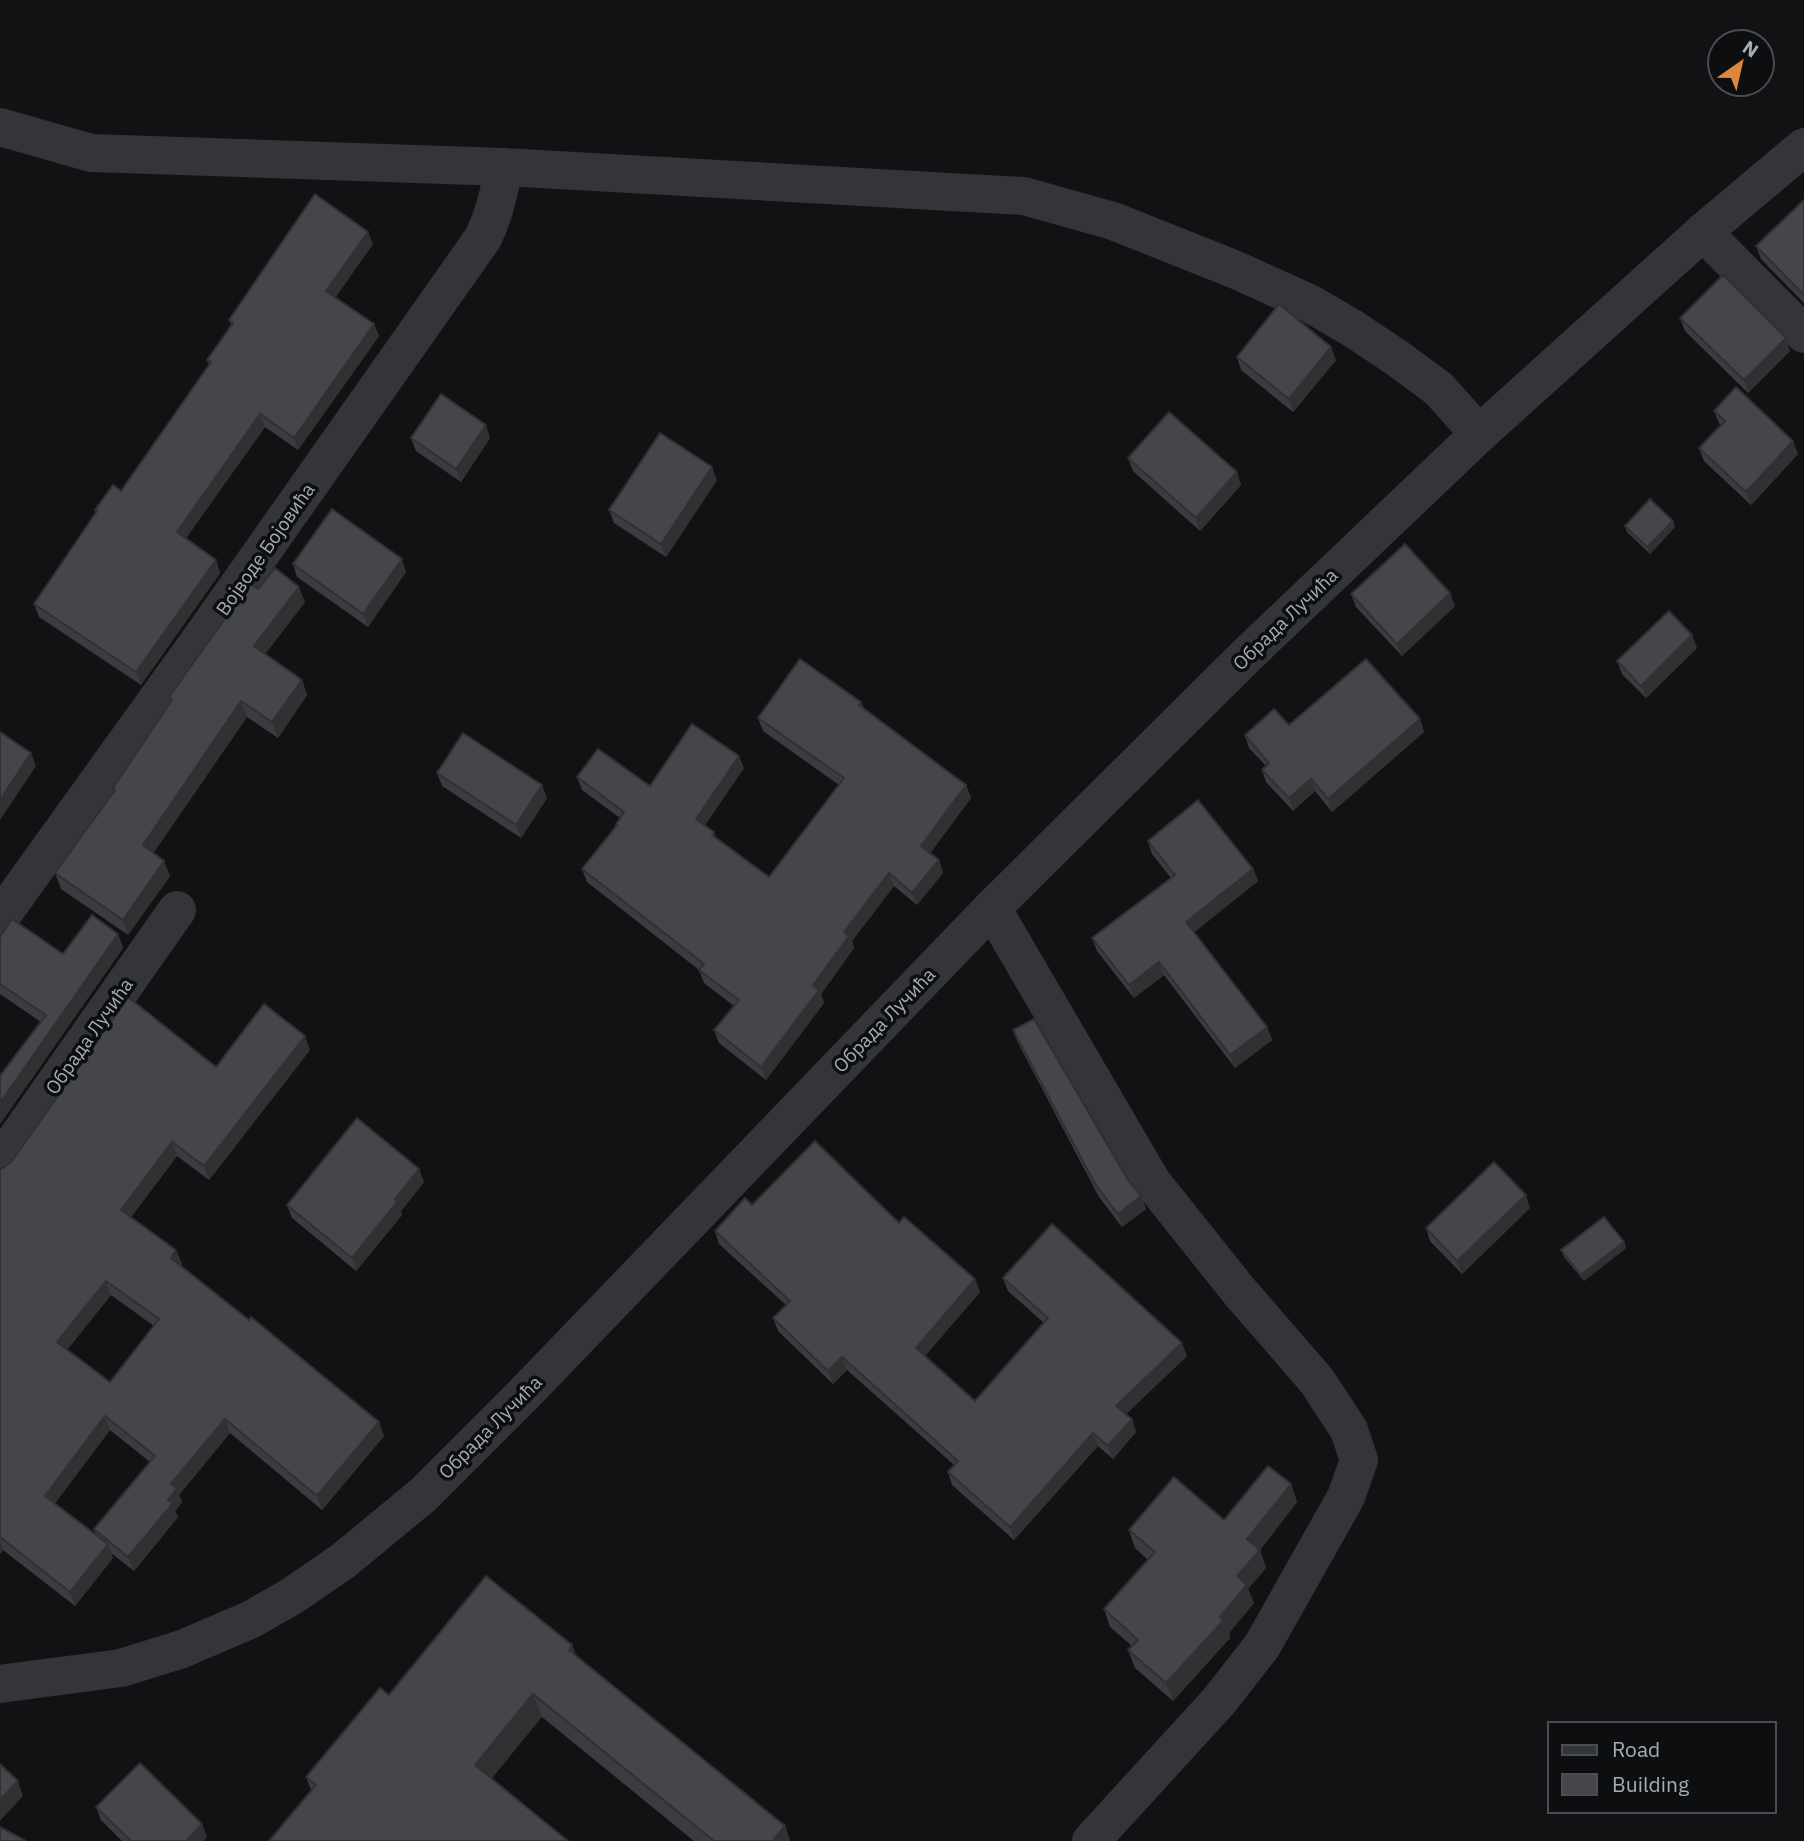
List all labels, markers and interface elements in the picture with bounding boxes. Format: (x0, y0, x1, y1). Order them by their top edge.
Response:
north arrow (1706, 28, 1776, 98)
text: N (1738, 35, 1763, 63)
street label: Војводе Бојовића (210, 478, 320, 620)
street label: Обрада Лучића (1228, 563, 1342, 675)
street label: Обрада Лучића (828, 963, 940, 1077)
street label: Обрада Лучића (40, 973, 138, 1099)
street label: Обрада Лучића (433, 1370, 547, 1484)
legend (1548, 1722, 1776, 1813)
text: Road (1612, 1735, 1660, 1763)
text: Building (1612, 1770, 1689, 1798)

